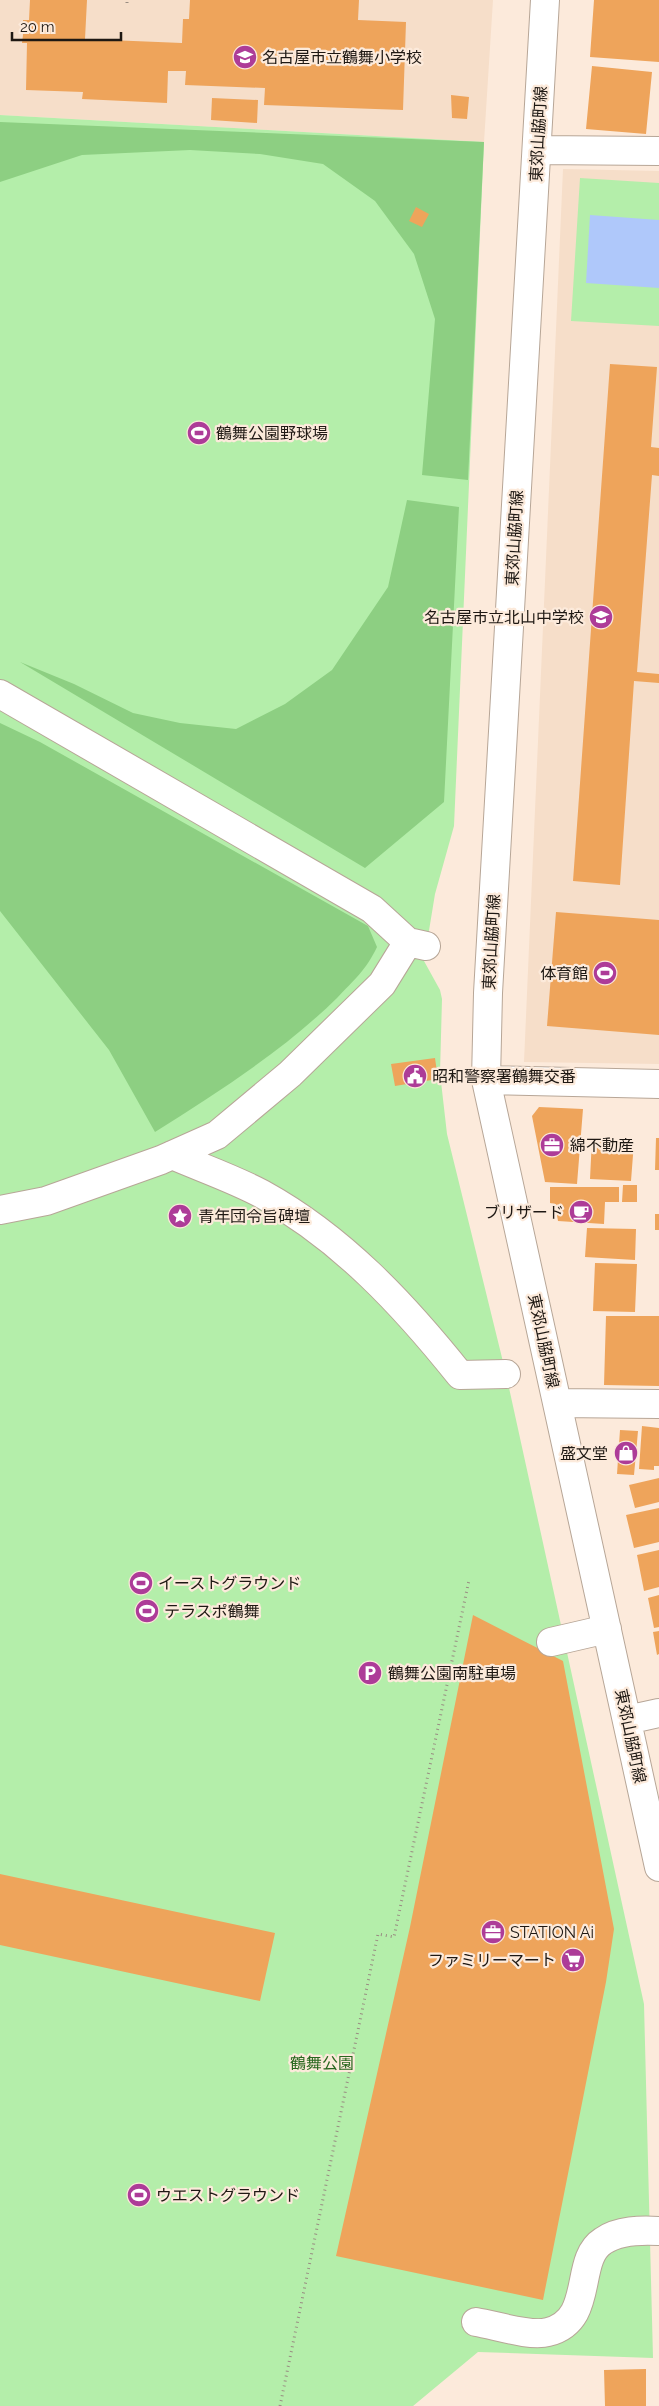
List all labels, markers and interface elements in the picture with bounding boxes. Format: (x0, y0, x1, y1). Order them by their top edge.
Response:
scale bar (12, 10, 121, 42)
text: 20 m (20, 18, 55, 36)
school or university icon: 名古屋市立鶴舞小学校 (232, 44, 258, 70)
place label: 名古屋市立鶴舞小学校 (262, 48, 422, 67)
street label: 東郊山脇町線 (526, 86, 550, 182)
sports icon: 鶴舞公園野球場 (186, 420, 212, 446)
place label: 鶴舞公園野球場 (216, 424, 328, 443)
street label: 東郊山脇町線 (502, 490, 526, 586)
school or university icon: 名古屋市立北山中学校 (588, 604, 614, 630)
place label: 名古屋市立北山中学校 (424, 608, 584, 627)
street label: 東郊山脇町線 (479, 894, 503, 990)
sports icon: 体育館 (592, 960, 618, 986)
place label: 体育館 (540, 964, 588, 983)
public building icon: 昭和警察署鶴舞交番 (402, 1063, 428, 1089)
place label: 昭和警察署鶴舞交番 (432, 1067, 576, 1086)
office icon: 綿不動産 (539, 1132, 565, 1158)
place label: 綿不動産 (570, 1136, 634, 1155)
cafe icon: ブリザード (568, 1199, 594, 1225)
place icon: 青年団令旨碑壇 (167, 1203, 193, 1229)
place label: ブリザード (484, 1203, 564, 1222)
place label: 青年団令旨碑壇 (198, 1207, 310, 1226)
street label: 東郊山脇町線 (524, 1292, 563, 1390)
shop icon: 盛文堂 (613, 1440, 639, 1466)
place label: 盛文堂 (560, 1444, 608, 1463)
sports icon: イーストグラウンド (128, 1570, 154, 1596)
place label: イーストグラウンド (158, 1574, 301, 1593)
sports icon: テラスポ鶴舞 (134, 1598, 160, 1624)
place label: テラスポ鶴舞 (164, 1602, 260, 1621)
parking icon: 鶴舞公園南駐車場 (357, 1660, 383, 1686)
place label: 鶴舞公園南駐車場 (388, 1664, 516, 1683)
street label: 東郊山脇町線 (611, 1687, 650, 1785)
office icon: STATION Ai (480, 1919, 506, 1945)
place label: STATION Ai (510, 1923, 594, 1942)
supermarket icon: ファミリーマート (560, 1947, 586, 1973)
place label: ファミリーマート (428, 1951, 556, 1970)
park label: 鶴舞公園 (290, 2054, 354, 2073)
sports icon: ウエストグラウンド (126, 2182, 152, 2208)
place label: ウエストグラウンド (156, 2186, 300, 2205)

